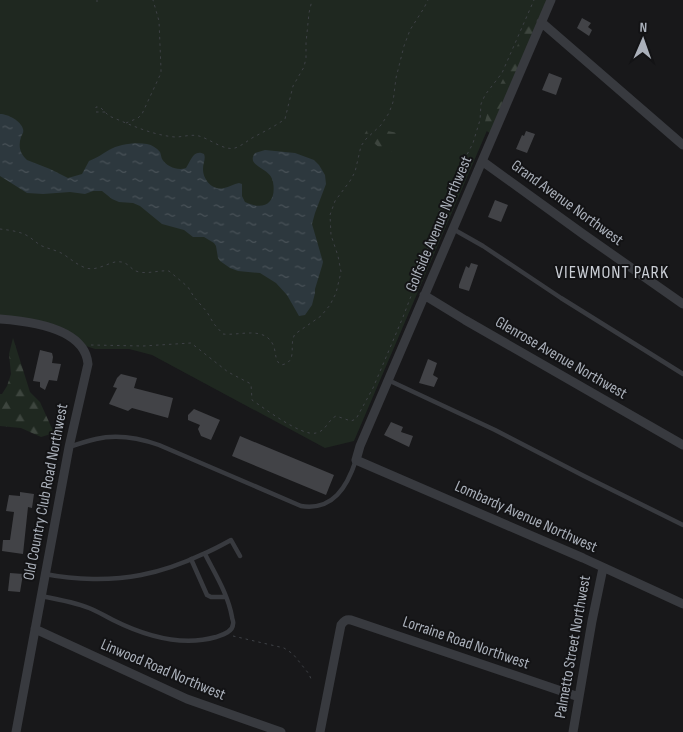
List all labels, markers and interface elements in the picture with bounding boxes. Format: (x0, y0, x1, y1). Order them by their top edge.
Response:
north arrow (618, 15, 668, 65)
text: N (639, 19, 647, 36)
street label: Golfside Avenue Northwest (402, 153, 476, 295)
street label: Grand Avenue Northwest (507, 156, 627, 250)
district label: VIEWMONT PARK (555, 262, 669, 283)
street label: Glenrose Avenue Northwest (492, 313, 630, 404)
street label: Old Country Club Road Northwest (20, 402, 72, 582)
street label: Lombardy Avenue Northwest (452, 477, 600, 557)
street label: Palmetto Street Northwest (551, 574, 595, 720)
street label: Lorraine Road Northwest (400, 612, 532, 674)
street label: Linwood Road Northwest (98, 635, 228, 705)

